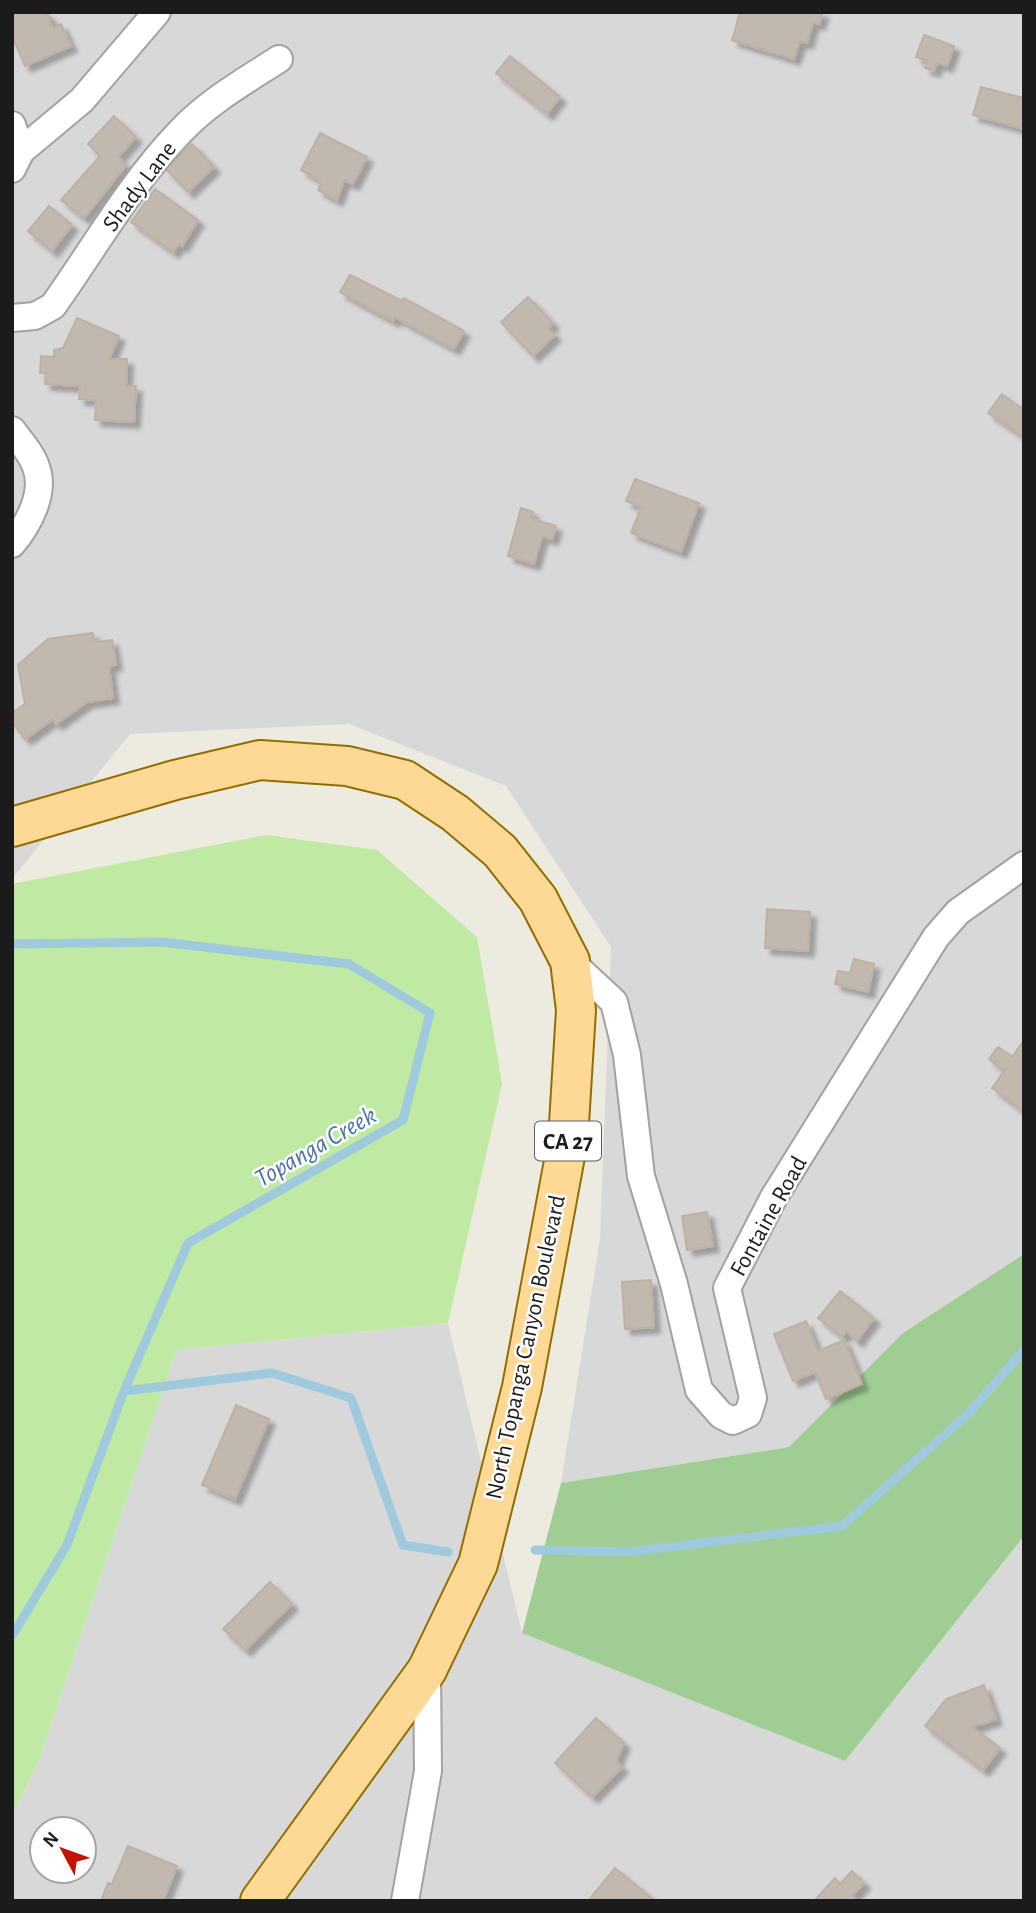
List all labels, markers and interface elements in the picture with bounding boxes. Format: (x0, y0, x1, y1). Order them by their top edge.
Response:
street label: Shady Lane (98, 137, 181, 236)
water label: Topanga Creek (250, 1102, 381, 1192)
road number: CA 27 (535, 1122, 601, 1160)
street label: Fontaine Road (726, 1152, 812, 1281)
street label: North Topanga Canyon Boulevard (482, 1193, 570, 1502)
north arrow (28, 1815, 98, 1885)
text: N (40, 1829, 63, 1851)

